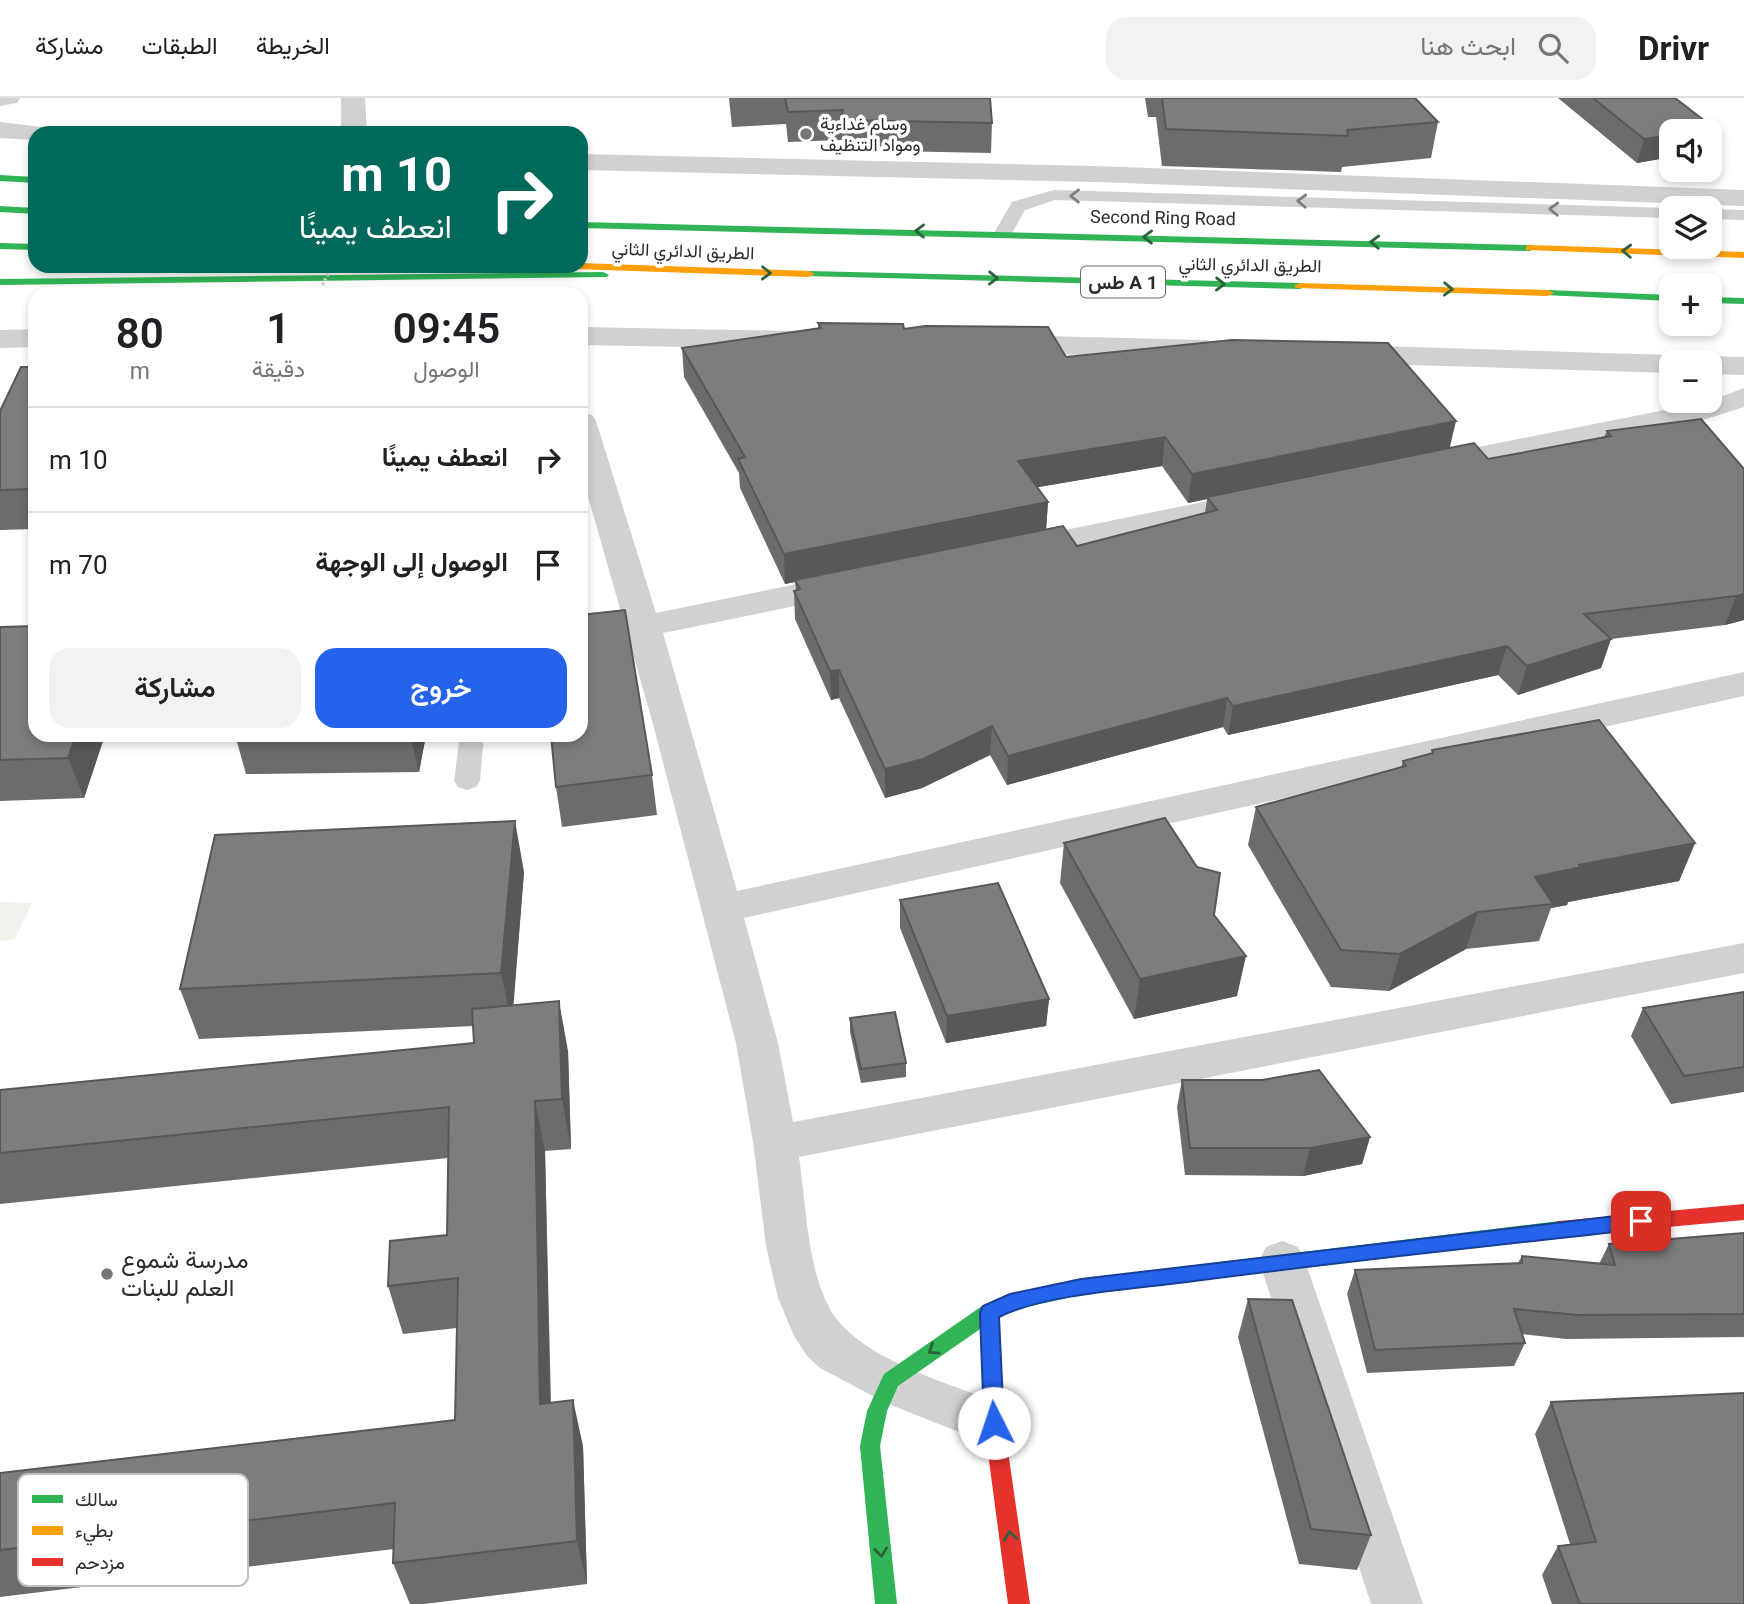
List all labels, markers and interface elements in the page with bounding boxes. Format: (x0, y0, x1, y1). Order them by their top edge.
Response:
search box (1106, 17, 1596, 80)
icon: search (1534, 29, 1572, 67)
text: Drivr (1638, 29, 1709, 68)
text: ابحث هنا (1420, 31, 1516, 61)
text: مشاركة (35, 32, 103, 60)
text: الطبقات (141, 32, 218, 60)
text: الخريطة (256, 32, 330, 60)
place label: وسام غداءية ومواد التنظيف (820, 113, 921, 156)
map controls (1659, 119, 1722, 413)
button: sound (1659, 119, 1722, 182)
marker: وسام غداءية ومواد التنظيف (798, 126, 814, 142)
text: 10 m (341, 146, 452, 203)
icon: right (476, 154, 567, 245)
one-way arrow (1069, 188, 1080, 203)
one-way arrow (1296, 194, 1307, 209)
button: layers (1659, 196, 1722, 259)
one-way arrow (1548, 202, 1559, 217)
street label: Second Ring Road (1090, 206, 1236, 229)
text: انعطف يمينًا (299, 208, 452, 246)
one-way arrow (914, 223, 925, 239)
one-way arrow (1142, 229, 1153, 244)
one-way arrow (1369, 235, 1380, 250)
street label: الطريق الدائري الثاني (611, 238, 755, 268)
one-way arrow (1621, 243, 1632, 258)
street label: الطريق الدائري الثاني (1178, 253, 1322, 281)
one-way arrow (761, 265, 771, 281)
road number: طس A 1 (1081, 266, 1165, 298)
one-way arrow (988, 271, 999, 286)
button: + (1659, 273, 1722, 336)
one-way arrow (1216, 276, 1226, 292)
one-way arrow (1443, 282, 1454, 297)
text: 1 (266, 304, 290, 353)
text: 09:45 (393, 304, 500, 353)
text: 80 (116, 309, 164, 358)
button: − (1659, 350, 1722, 413)
text: دقيقة (252, 356, 305, 383)
text: الوصول (413, 356, 480, 383)
text: m (130, 358, 150, 385)
icon: right (529, 441, 567, 479)
text: انعطف يمينًا (382, 442, 508, 472)
text: 10 m (49, 445, 108, 475)
icon: arrive (529, 546, 567, 584)
text: الوصول إلى الوجهة (315, 547, 508, 577)
text: 70 m (49, 550, 108, 580)
button: مشاركة (49, 648, 301, 728)
button: خروج (315, 648, 567, 728)
pin (1611, 1191, 1671, 1251)
icon: arrive (1622, 1202, 1660, 1240)
place label: مدرسة شموع العلم للبنات (121, 1246, 248, 1304)
marker: مدرسة شموع العلم للبنات (99, 1266, 115, 1282)
one-way arrow (928, 1342, 941, 1354)
position arrow (957, 1386, 1031, 1460)
legend (18, 1474, 248, 1586)
text: سالك (75, 1488, 118, 1511)
text: بطيء (75, 1519, 113, 1546)
one-way arrow (1002, 1531, 1017, 1542)
one-way arrow (873, 1547, 888, 1558)
text: مزدحم (75, 1551, 125, 1575)

